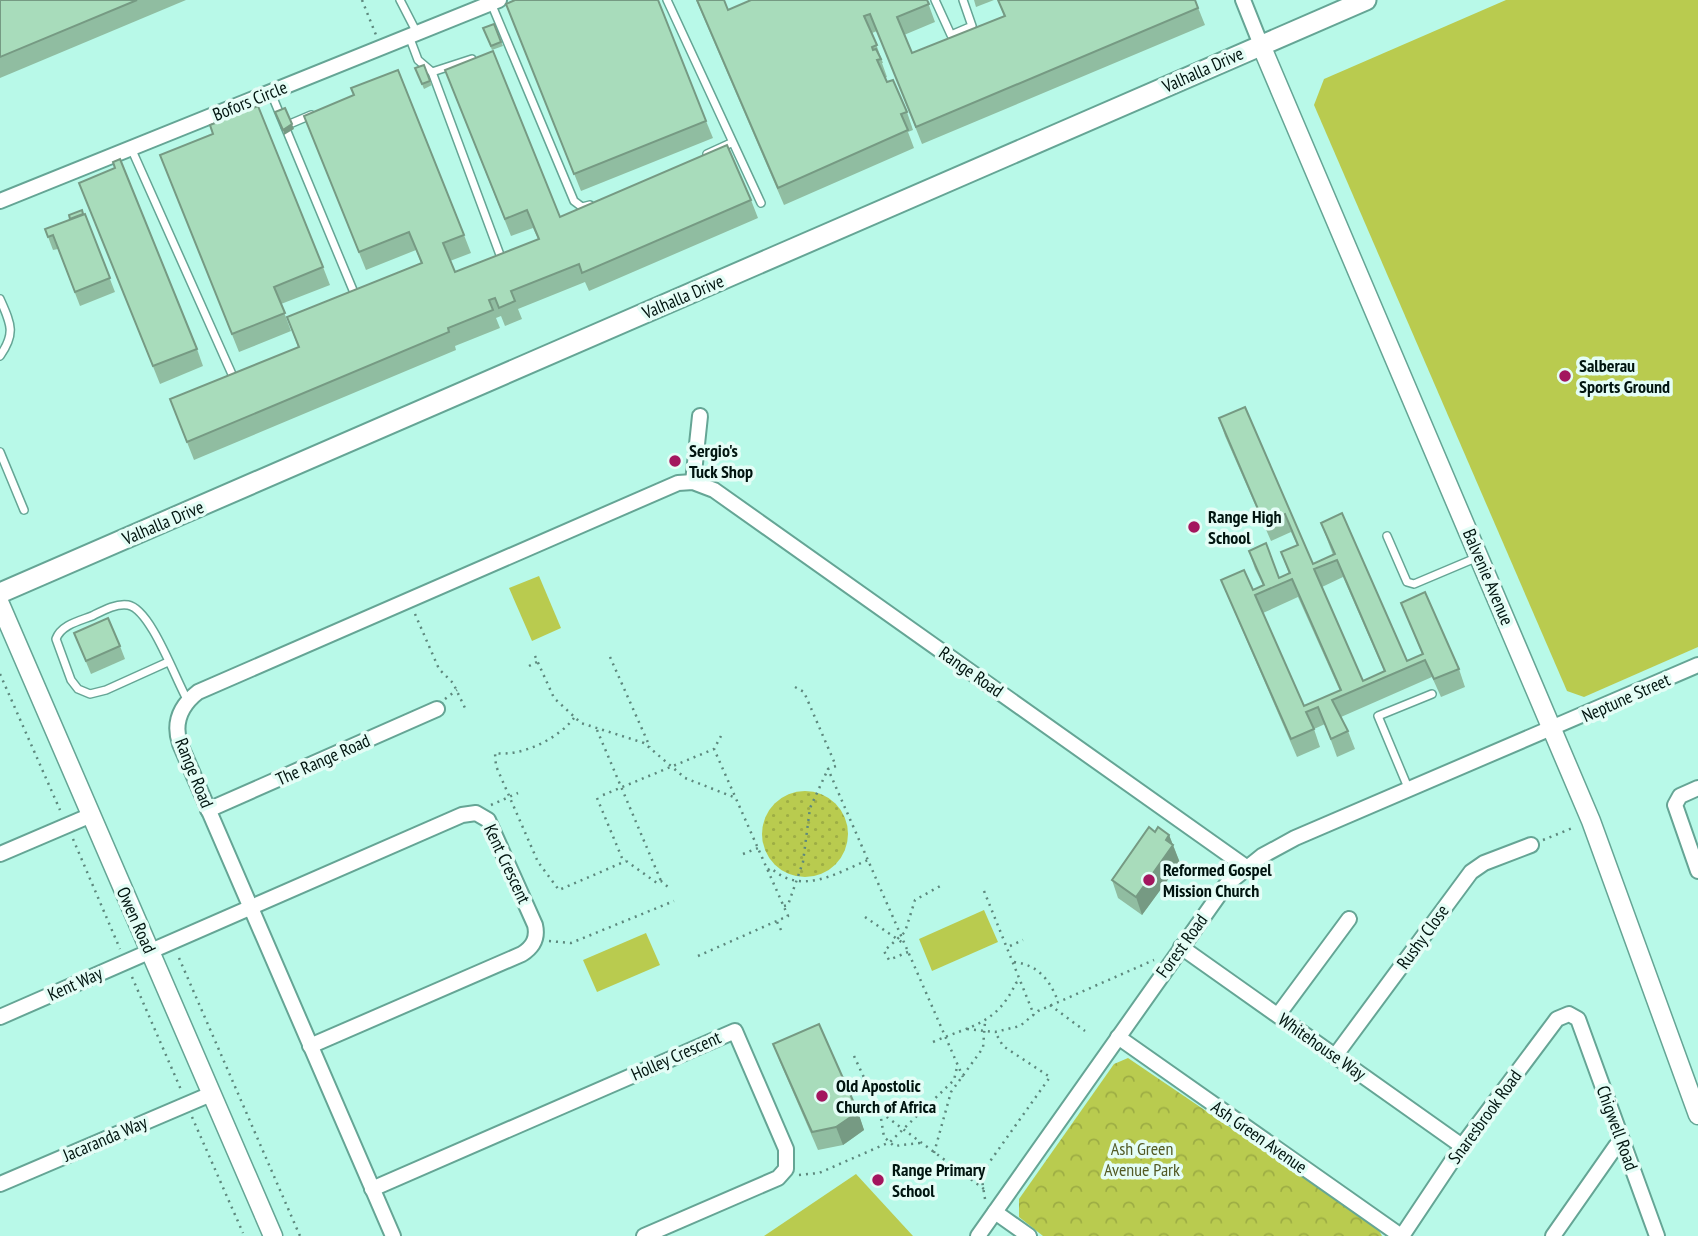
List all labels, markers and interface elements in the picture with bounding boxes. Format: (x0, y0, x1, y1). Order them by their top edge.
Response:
street label: Valhalla Drive (1158, 42, 1247, 98)
street label: Bofors Circle (209, 75, 290, 126)
street label: Valhalla Drive (638, 269, 727, 324)
place label: Salberau Sports Ground (1579, 354, 1670, 398)
marker: Salberau Sports Ground (1557, 368, 1573, 384)
place label: Sergio's Tuck Shop (689, 439, 753, 483)
marker: Sergio's Tuck Shop (667, 453, 683, 469)
street label: Valhalla Drive (118, 495, 207, 550)
place label: Range High School (1208, 505, 1282, 549)
marker: Range High School (1186, 519, 1202, 535)
street label: Balvenie Avenue (1458, 525, 1519, 628)
street label: Range Road (935, 641, 1008, 702)
street label: Neptune Street (1578, 668, 1674, 727)
street label: The Range Road (272, 729, 373, 791)
street label: Range Road (170, 734, 219, 811)
street label: Kent Crescent (479, 820, 536, 907)
place label: Reformed Gospel Mission Church (1163, 858, 1272, 902)
marker: Reformed Gospel Mission Church (1141, 872, 1157, 888)
street label: Owen Road (112, 883, 161, 957)
street label: Rushy Close (1391, 900, 1454, 974)
street label: Forest Road (1151, 909, 1212, 982)
street label: Kent Way (44, 961, 106, 1006)
street label: Whitehouse Way (1274, 1008, 1371, 1085)
street label: Holley Crescent (627, 1026, 724, 1086)
street label: Snaresbrook Road (1443, 1065, 1526, 1168)
place label: Old Apostolic Church of Africa (836, 1074, 936, 1118)
street label: Chigwell Road (1592, 1082, 1643, 1173)
marker: Old Apostolic Church of Africa (814, 1088, 830, 1104)
street label: Ash Green Avenue (1207, 1095, 1312, 1178)
street label: Jacaranda Way (58, 1110, 151, 1167)
park label: Ash Green Avenue Park (1104, 1137, 1180, 1181)
place label: Range Primary School (892, 1158, 986, 1202)
marker: Range Primary School (870, 1172, 886, 1188)

